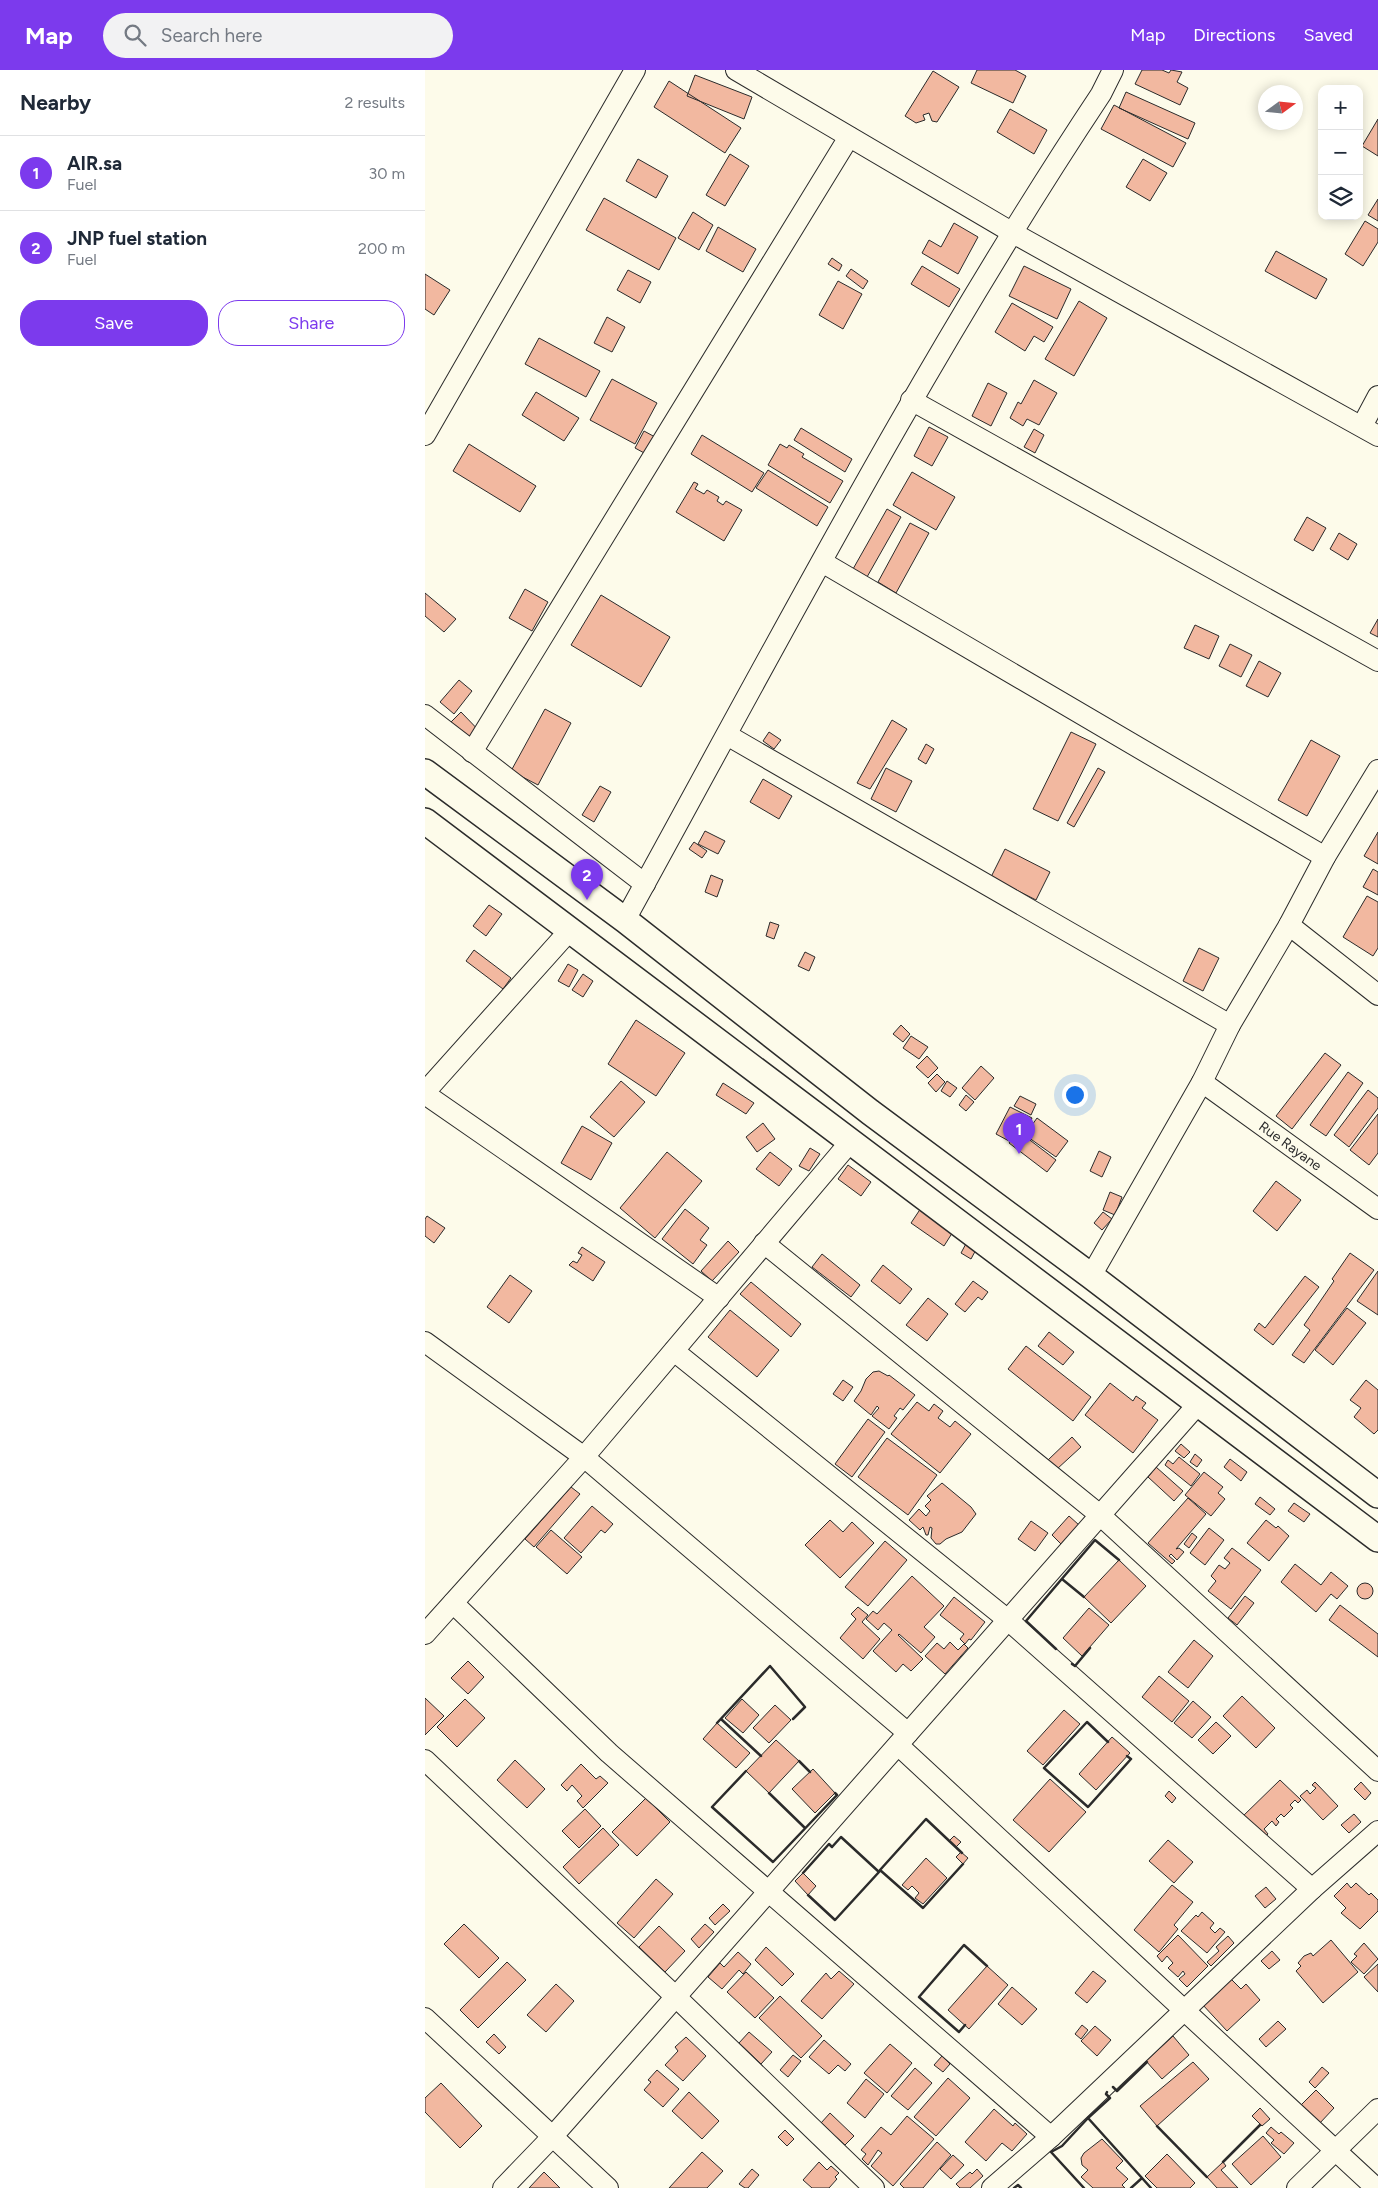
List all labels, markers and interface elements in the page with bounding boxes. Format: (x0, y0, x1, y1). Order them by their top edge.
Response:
search box (103, 13, 453, 58)
text: Map (25, 21, 73, 50)
icon: search (121, 21, 149, 49)
text: Search here (161, 24, 262, 47)
text: Map (1130, 24, 1165, 46)
text: Directions (1193, 24, 1275, 46)
text: Saved (1303, 24, 1353, 46)
north arrow (1258, 85, 1303, 130)
map controls (1318, 85, 1363, 220)
button: + (1318, 85, 1363, 130)
text: Nearby (20, 90, 91, 115)
text: 2 results (345, 93, 405, 112)
button: − (1318, 130, 1363, 175)
text: AIR.sa (67, 152, 122, 175)
text: 1 (33, 164, 39, 183)
text: 30 m (368, 164, 405, 183)
text: Fuel (67, 175, 97, 194)
button: layers (1318, 175, 1363, 220)
text: JNP fuel station (67, 227, 207, 250)
text: 2 (31, 239, 41, 258)
text: 200 m (358, 239, 405, 258)
text: Fuel (67, 250, 97, 269)
button: Save (20, 300, 208, 346)
button: Share (218, 300, 405, 346)
pin: 2 (571, 859, 603, 900)
your location (1062, 1082, 1088, 1108)
pin: 1 (1003, 1113, 1035, 1154)
street label: Rue Rayane (1256, 1117, 1325, 1174)

